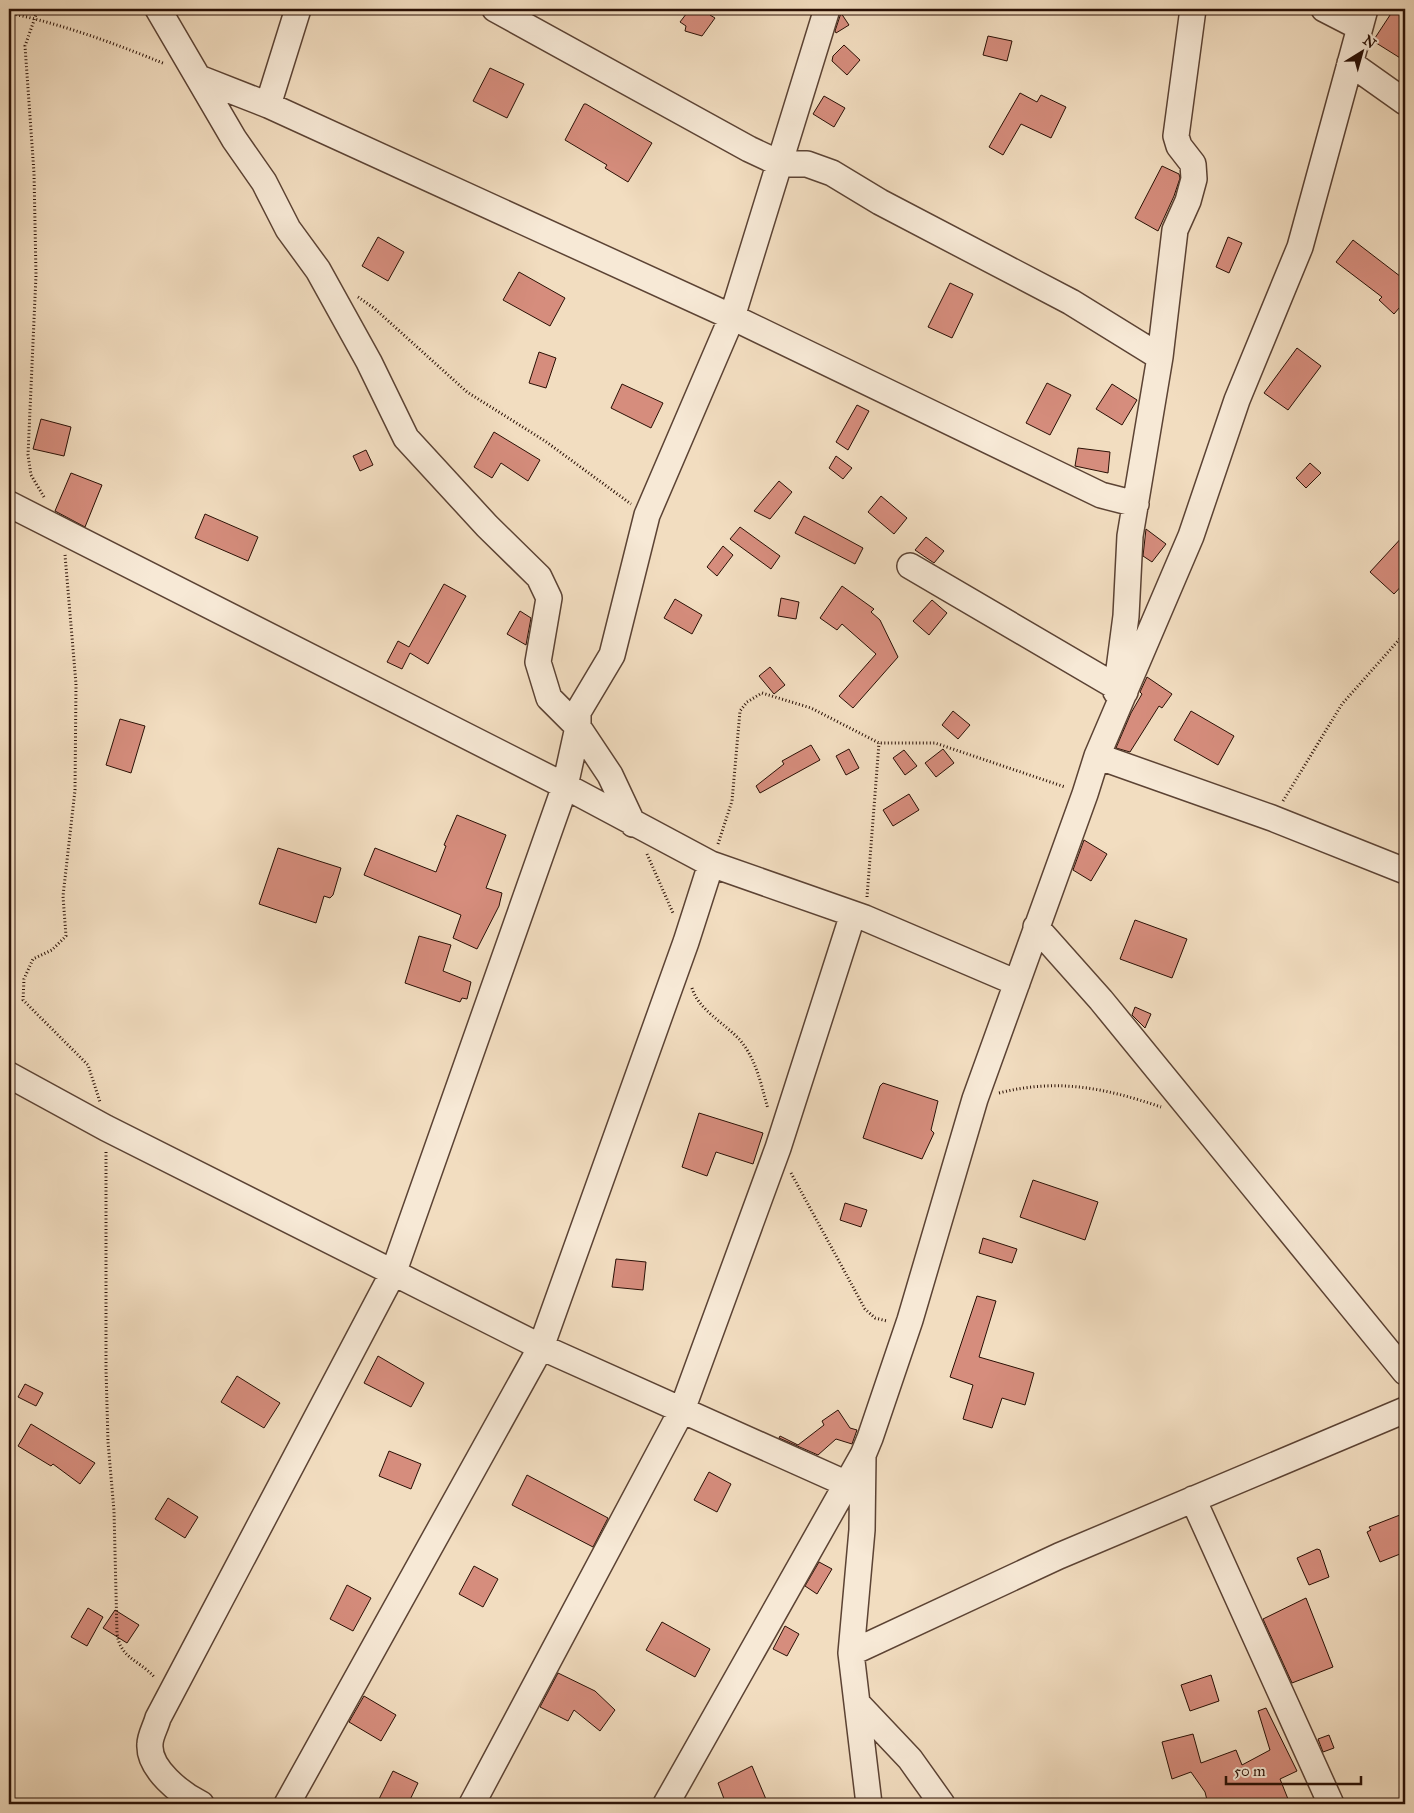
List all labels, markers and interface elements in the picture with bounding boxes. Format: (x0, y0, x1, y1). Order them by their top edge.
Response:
north arrow (1336, 28, 1386, 78)
text: N (1360, 32, 1379, 52)
scale bar (1226, 1753, 1362, 1785)
text: 50 m (1234, 1762, 1266, 1780)

